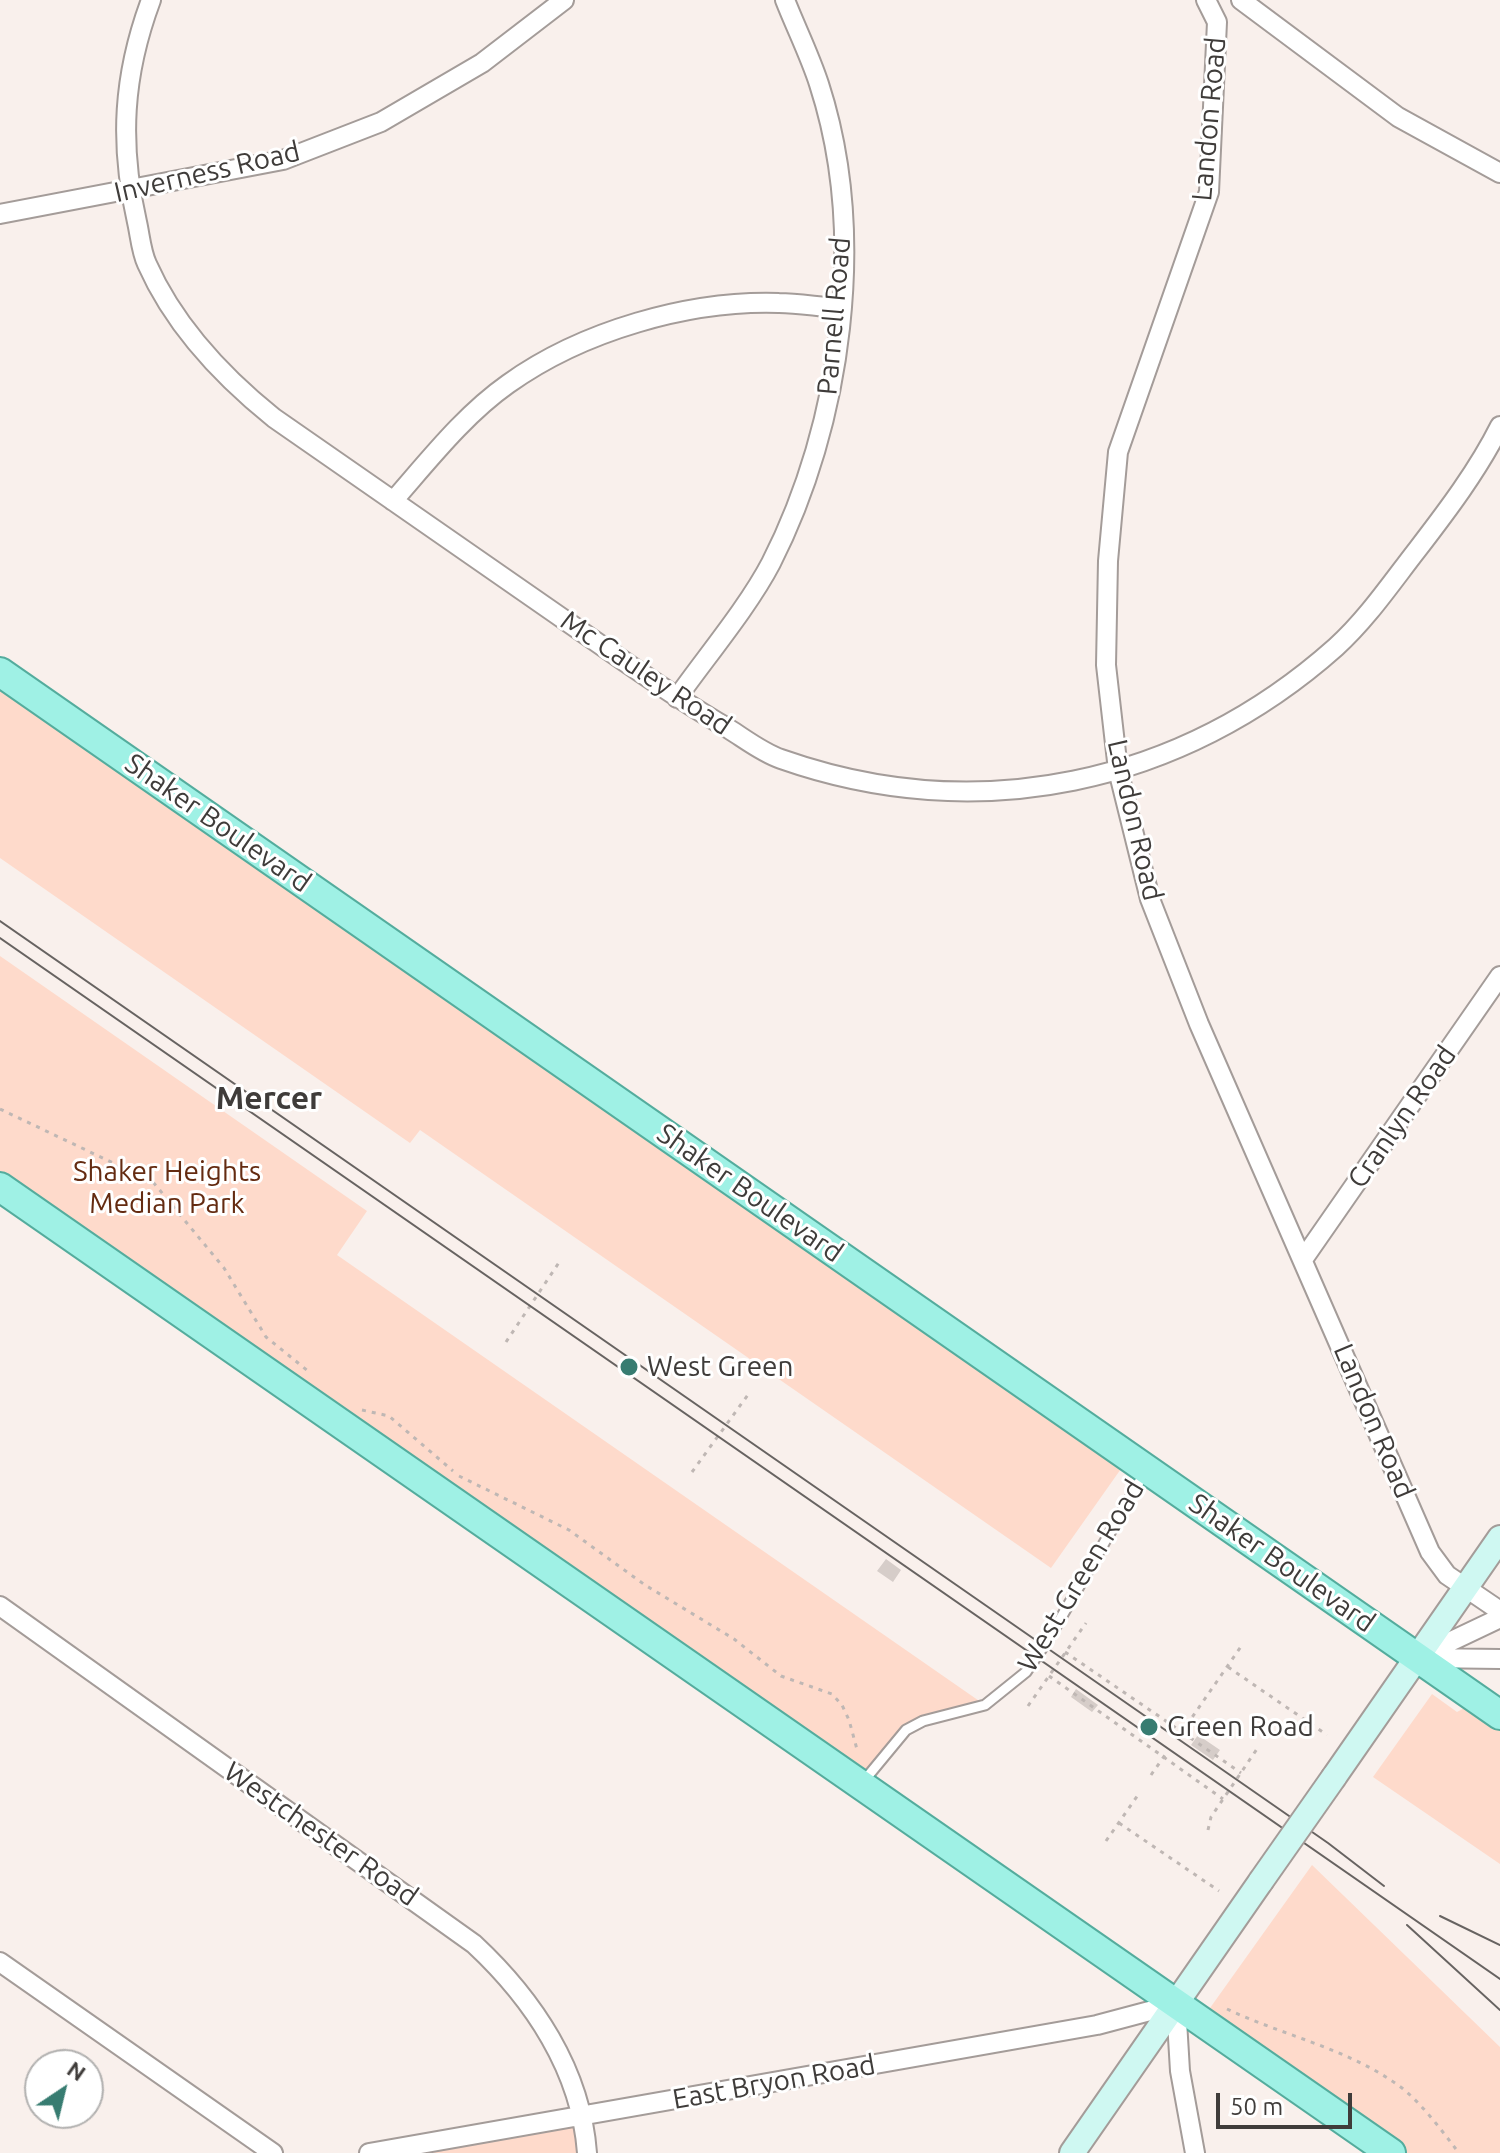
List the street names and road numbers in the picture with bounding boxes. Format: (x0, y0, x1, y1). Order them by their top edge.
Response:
street label: Landon Road (1185, 36, 1233, 202)
street label: Inverness Road (111, 134, 303, 210)
street label: Parnell Road (810, 236, 858, 396)
street label: Mc Cauley Road (554, 604, 738, 742)
street label: Landon Road (1100, 736, 1170, 904)
street label: Shaker Boulevard (119, 746, 317, 900)
street label: Cranlyn Road (1341, 1039, 1463, 1195)
street label: Shaker Boulevard (651, 1116, 849, 1270)
street label: Landon Road (1326, 1339, 1422, 1503)
street label: West Green Road (1011, 1474, 1151, 1678)
street label: Shaker Boulevard (1183, 1486, 1381, 1640)
street label: Westchester Road (218, 1755, 424, 1913)
street label: East Bryon Road (670, 2048, 878, 2116)

